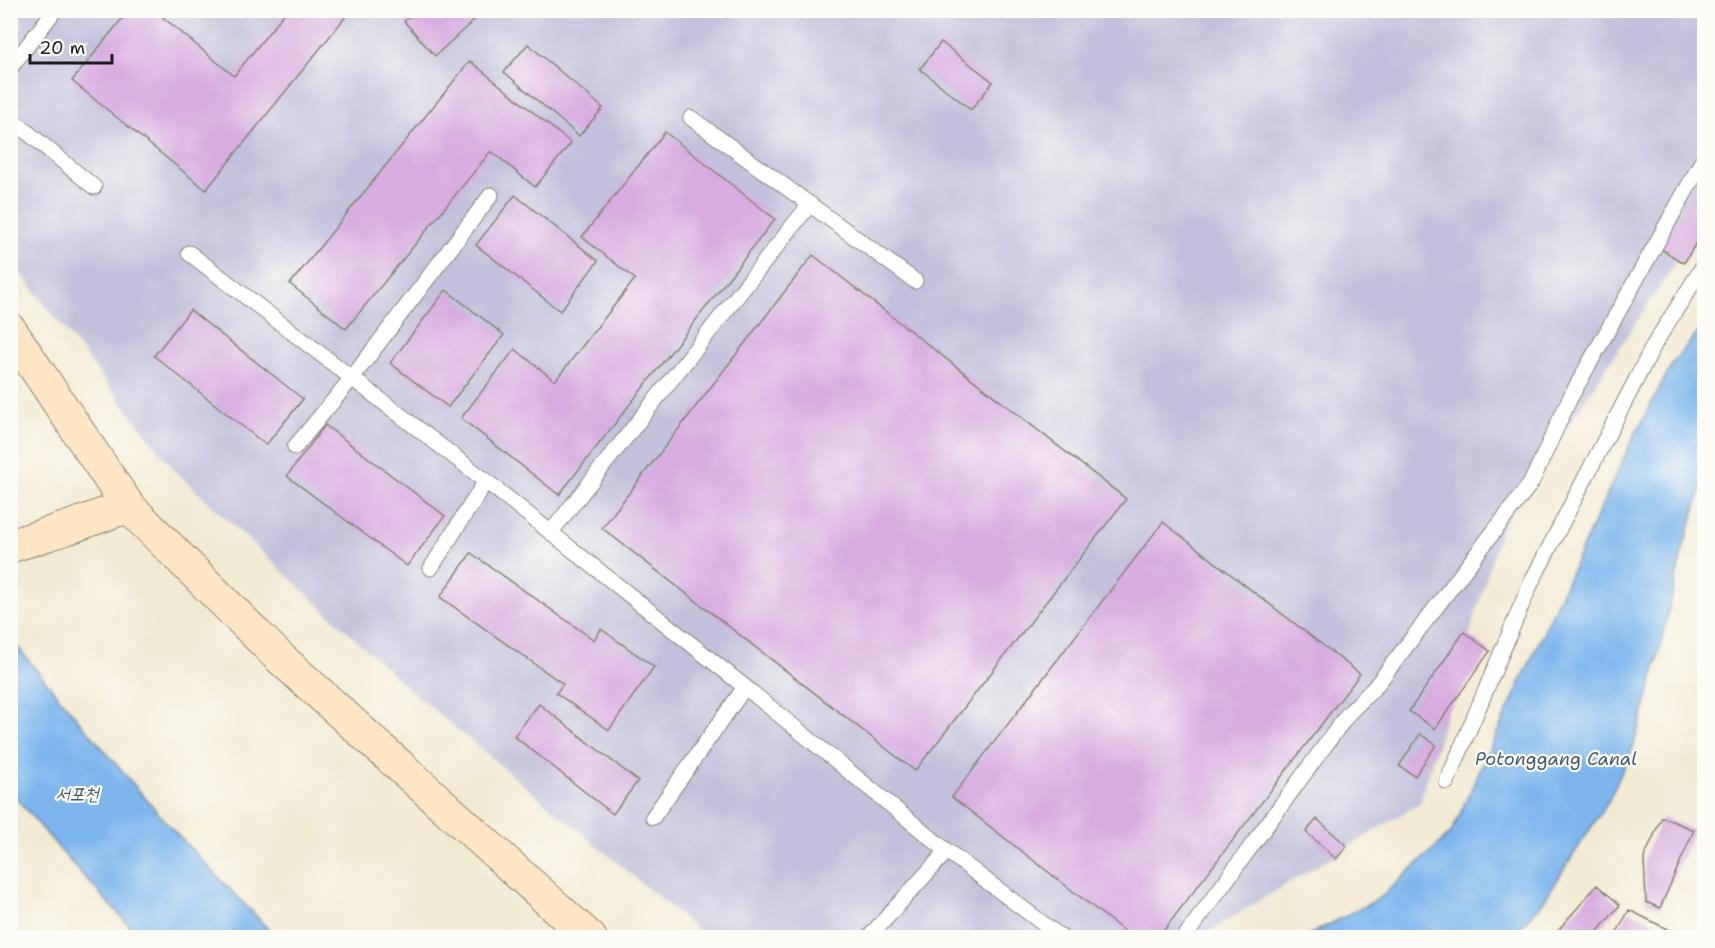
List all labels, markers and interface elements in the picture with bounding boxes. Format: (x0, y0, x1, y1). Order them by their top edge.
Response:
scale bar (30, 27, 112, 65)
text: 20 m (39, 36, 85, 60)
water label: Potonggang Canal (1475, 747, 1637, 771)
water label: 서포천 (55, 782, 100, 806)

